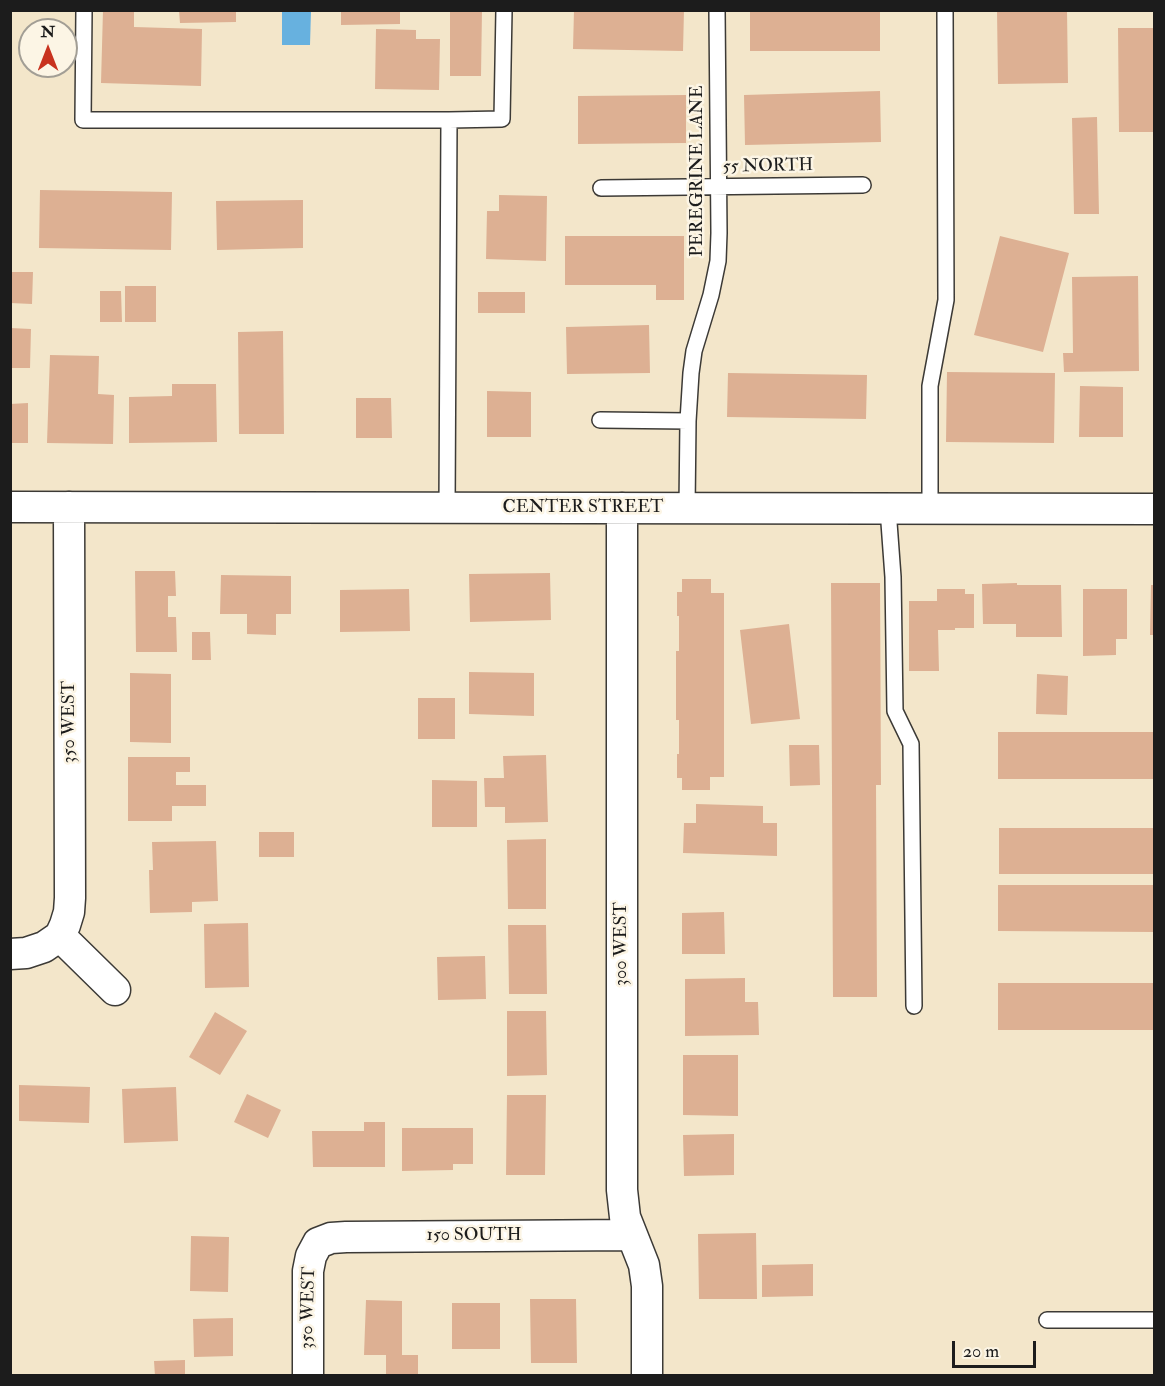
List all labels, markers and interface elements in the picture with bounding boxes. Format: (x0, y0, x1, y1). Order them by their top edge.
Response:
north arrow (18, 18, 78, 78)
text: N (41, 22, 55, 42)
street label: PEREGRINE LANE (687, 85, 709, 257)
street label: 55 NORTH (723, 155, 813, 179)
street label: CENTER STREET (503, 497, 663, 519)
street label: 350 WEST (59, 681, 81, 763)
street label: 300 WEST (611, 902, 633, 986)
street label: 150 SOUTH (427, 1225, 521, 1247)
street label: 350 WEST (297, 1266, 321, 1350)
scale bar (955, 1329, 1039, 1367)
text: 20 m (963, 1340, 999, 1363)

